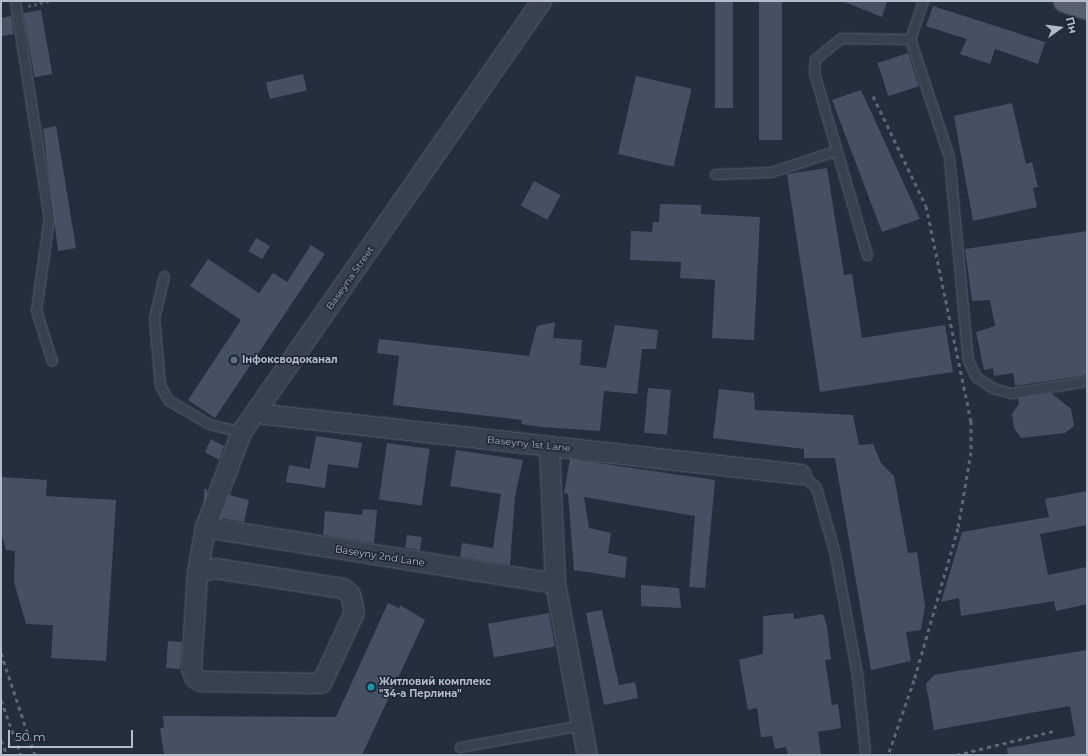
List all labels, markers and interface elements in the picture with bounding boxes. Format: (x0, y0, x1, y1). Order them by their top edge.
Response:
north arrow (1040, 8, 1080, 48)
text: Пн (1063, 15, 1080, 35)
street label: Baseyna Street (324, 244, 376, 312)
place label: Інфоксводоканал (242, 354, 338, 366)
marker: Інфоксводоканал (229, 355, 239, 365)
street label: Baseyny 1st Lane (487, 434, 571, 454)
street label: Baseyny 2nd Lane (334, 543, 426, 569)
place label: Житловий комплекс "34-а Перлина" (379, 675, 491, 698)
marker: Житловий комплекс "34-а Перлина" (366, 682, 376, 692)
scale bar (10, 722, 135, 748)
text: 50 m (15, 729, 46, 744)

